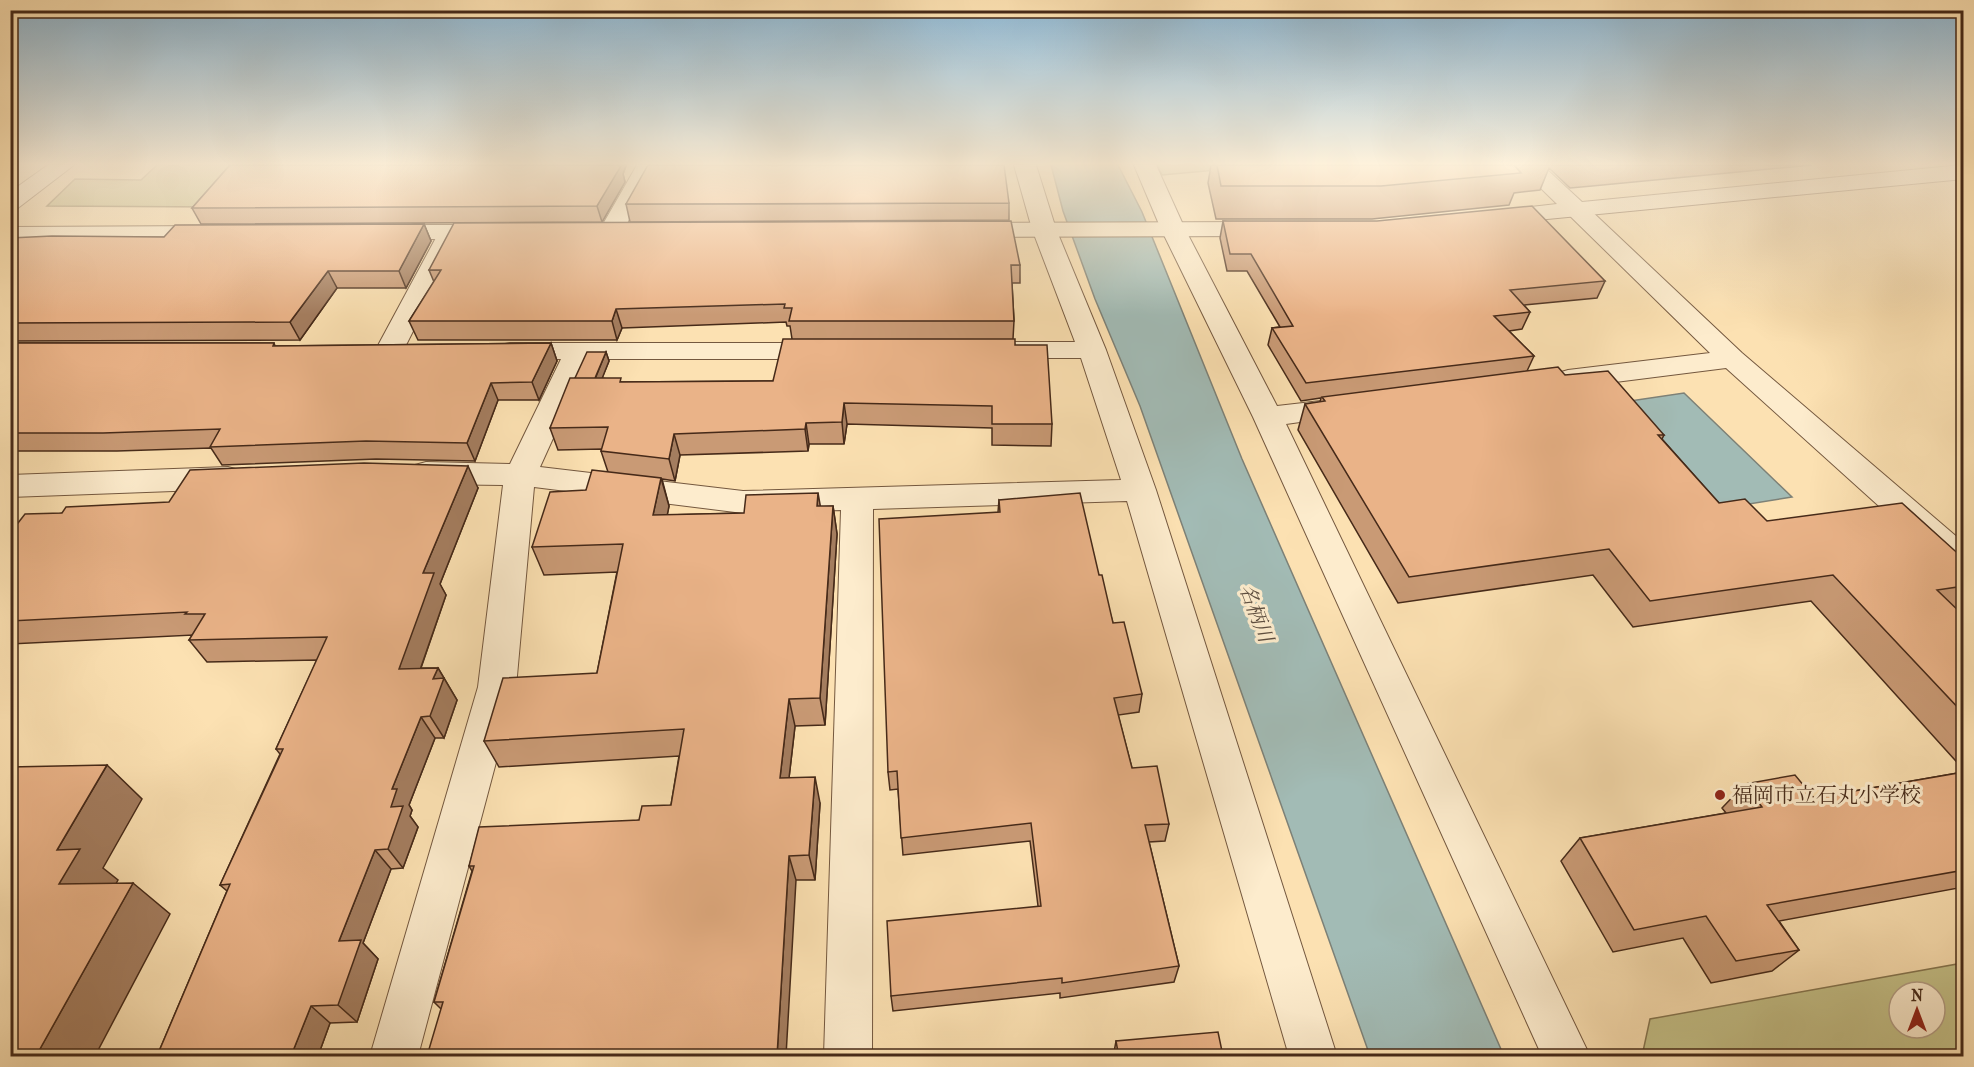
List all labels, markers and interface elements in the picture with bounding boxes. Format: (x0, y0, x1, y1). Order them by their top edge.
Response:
water label: 名柄川 (1235, 581, 1278, 647)
place label: 福岡市立石丸小学校 (1732, 783, 1921, 807)
marker: 福岡市立石丸小学校 (1713, 788, 1727, 802)
north arrow (1887, 980, 1947, 1040)
text: N (1911, 986, 1924, 1005)

